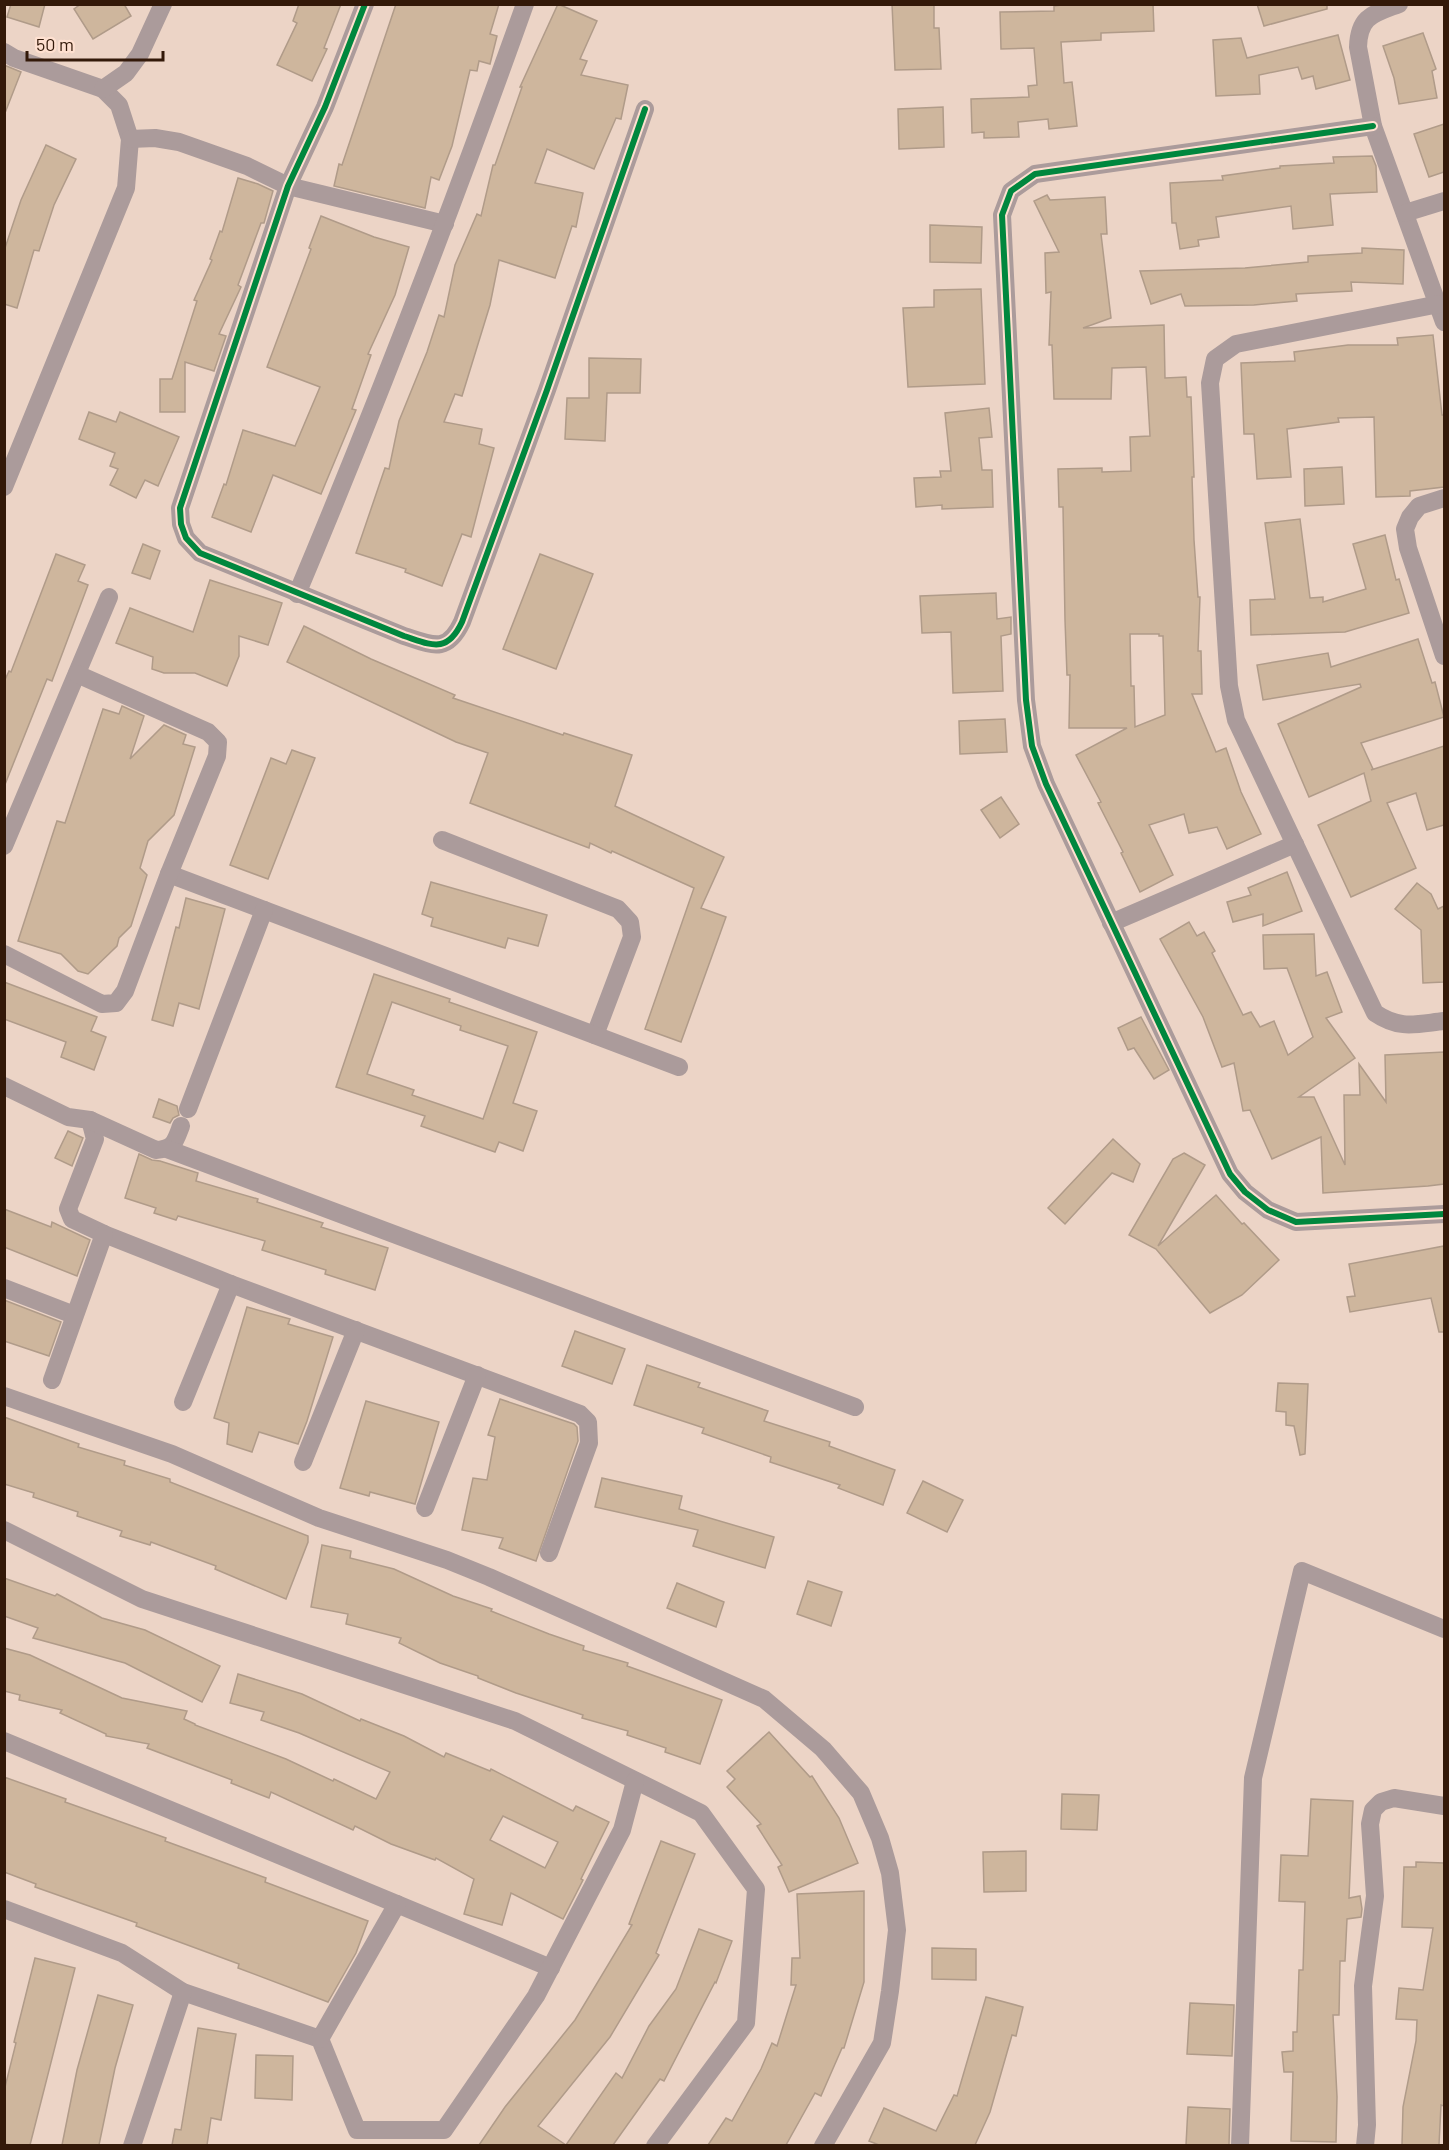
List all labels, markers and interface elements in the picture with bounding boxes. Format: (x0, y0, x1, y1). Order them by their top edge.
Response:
scale bar (27, 24, 164, 62)
text: 50 m (36, 33, 74, 55)

